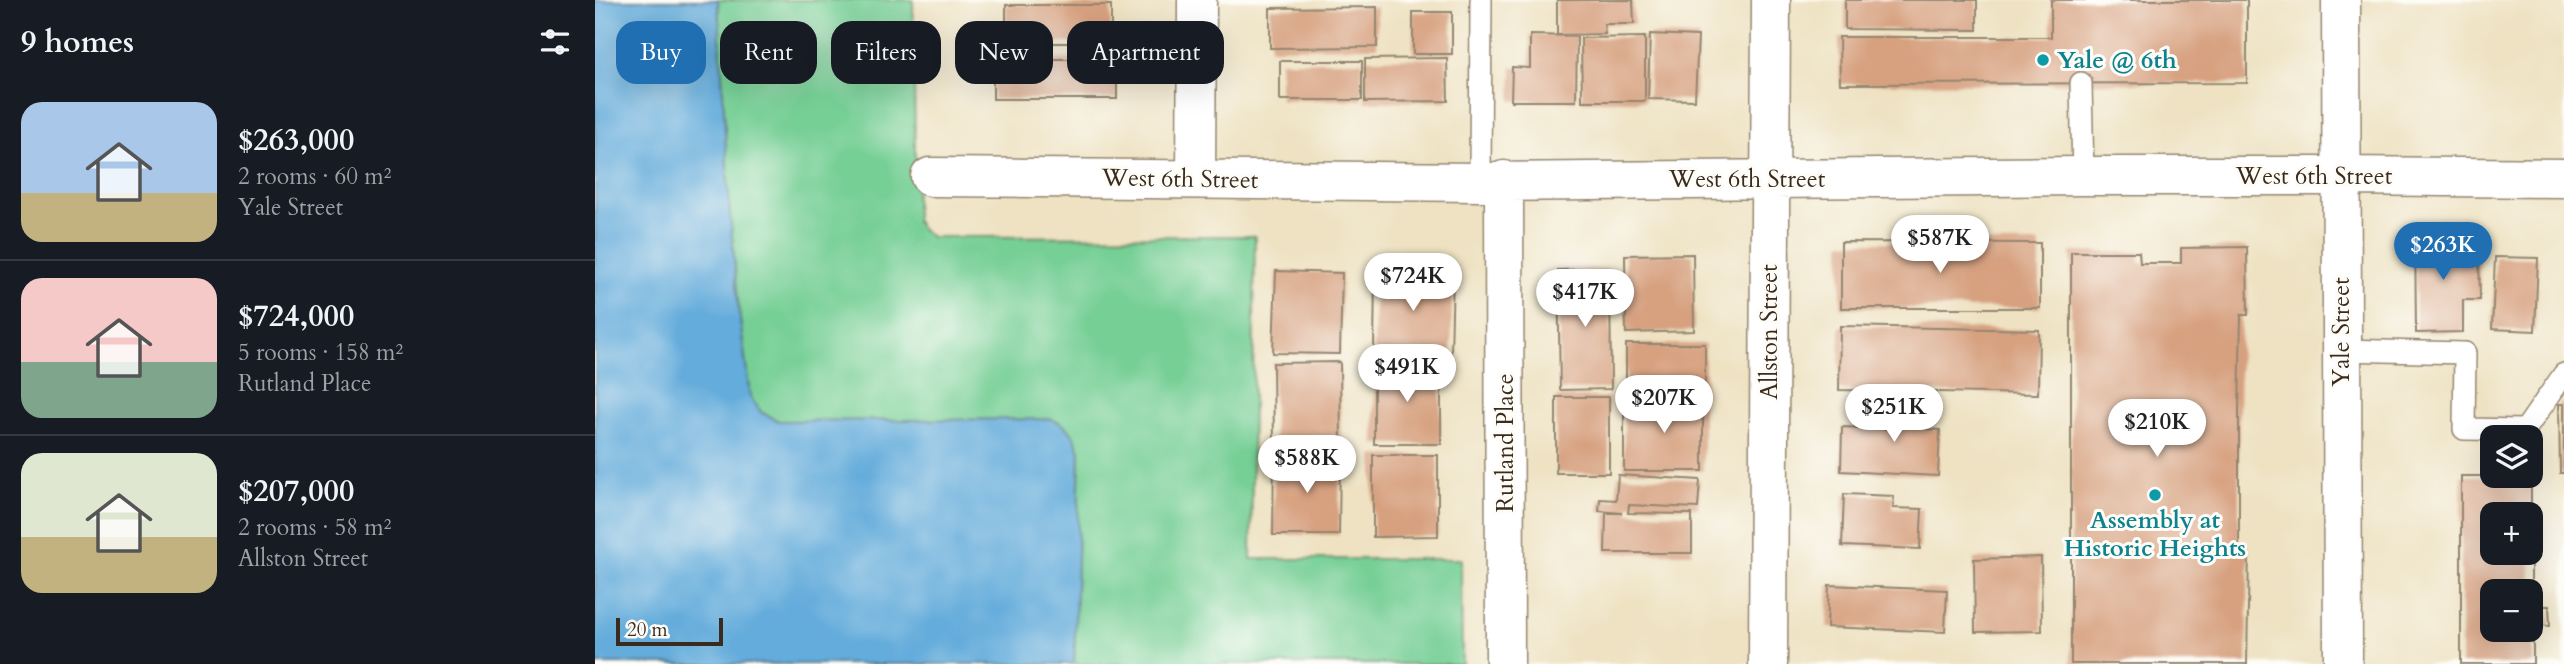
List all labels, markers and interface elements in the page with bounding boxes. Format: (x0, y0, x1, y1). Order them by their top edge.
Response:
chip: Buy (616, 21, 706, 84)
chip: Rent (720, 21, 817, 84)
chip: Filters (831, 21, 941, 84)
chip: New (955, 21, 1053, 84)
chip: Apartment (1067, 21, 1224, 84)
text: 9 homes (21, 22, 134, 63)
icon: filters (536, 23, 574, 61)
place label: Yale @ 6th (2057, 44, 2177, 77)
marker: Yale @ 6th (2035, 52, 2051, 68)
text: $263,000 (238, 120, 354, 161)
icon: home (77, 130, 161, 214)
street label: West 6th Street (2235, 160, 2393, 193)
text: 2 rooms · 60 m² (238, 161, 391, 192)
street label: West 6th Street (1100, 161, 1259, 197)
street label: West 6th Street (1668, 163, 1826, 196)
text: Yale Street (238, 192, 343, 223)
pin: $587K (1891, 216, 1989, 275)
text: $587K (1907, 222, 1973, 253)
pin: $263K (2394, 222, 2492, 282)
text: $263K (2410, 229, 2476, 260)
pin: $724K (1364, 254, 1462, 313)
text: $724K (1380, 260, 1446, 291)
street label: Allston Street (1753, 264, 1786, 400)
pin: $417K (1536, 270, 1634, 329)
text: $417K (1552, 276, 1618, 307)
street label: Yale Street (2325, 277, 2358, 387)
text: $724,000 (238, 296, 354, 337)
icon: home (77, 306, 161, 390)
text: 5 rooms · 158 m² (238, 337, 403, 368)
pin: $491K (1358, 344, 1456, 404)
text: $491K (1374, 351, 1440, 382)
text: Rutland Place (238, 368, 371, 399)
street label: Rutland Place (1489, 373, 1522, 513)
pin: $207K (1615, 376, 1713, 435)
text: $207K (1631, 382, 1697, 413)
pin: $251K (1845, 384, 1943, 444)
text: $251K (1861, 391, 1927, 422)
pin: $210K (2108, 400, 2206, 459)
text: $210K (2124, 406, 2190, 437)
map controls (2480, 425, 2543, 642)
button: layers (2480, 425, 2543, 488)
pin: $588K (1258, 435, 1356, 495)
text: $588K (1274, 442, 1340, 473)
text: $207,000 (238, 471, 354, 512)
icon: home (77, 481, 161, 565)
marker: Assembly at Historic Heights (2147, 487, 2163, 503)
button: + (2480, 502, 2543, 565)
place label: Assembly at Historic Heights (2064, 504, 2246, 565)
text: 2 rooms · 58 m² (238, 512, 391, 543)
text: Allston Street (238, 543, 368, 574)
button: − (2480, 579, 2543, 642)
scale bar (616, 615, 723, 647)
text: 20 m (627, 617, 668, 643)

